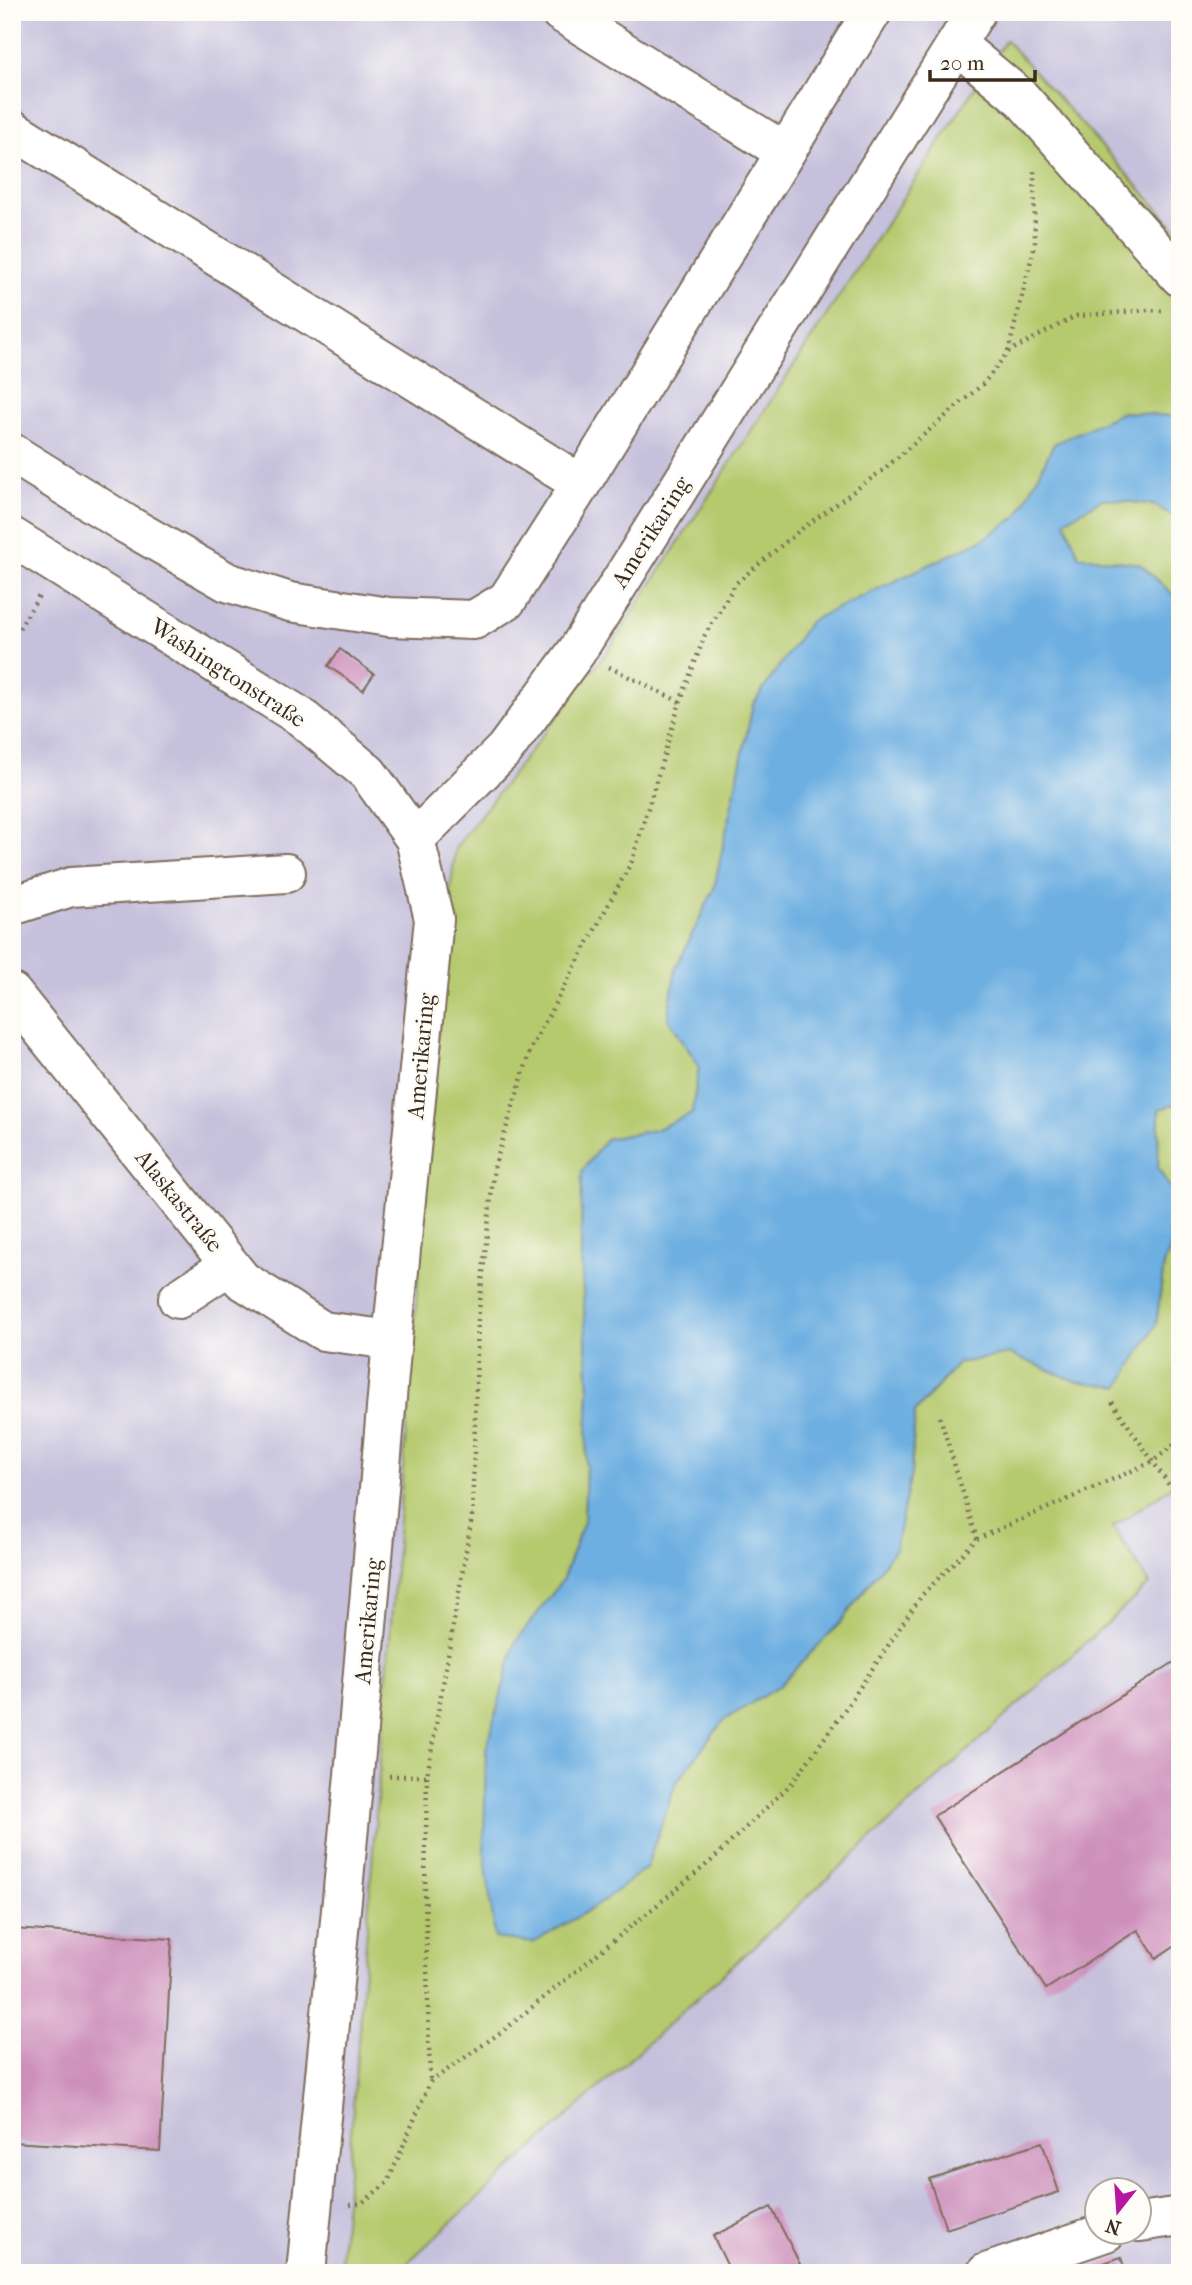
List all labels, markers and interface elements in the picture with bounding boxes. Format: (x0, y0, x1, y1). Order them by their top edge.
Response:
scale bar (930, 38, 1034, 82)
text: 20 m (940, 51, 985, 75)
street label: Amerikaring (605, 471, 696, 594)
street label: Washingtonstraße (144, 612, 311, 733)
street label: Amerikaring (402, 991, 440, 1121)
street label: Alaskastraße (129, 1144, 228, 1258)
street label: Amerikaring (349, 1556, 387, 1686)
north arrow (1084, 2176, 1154, 2246)
text: N (1103, 2214, 1123, 2239)

